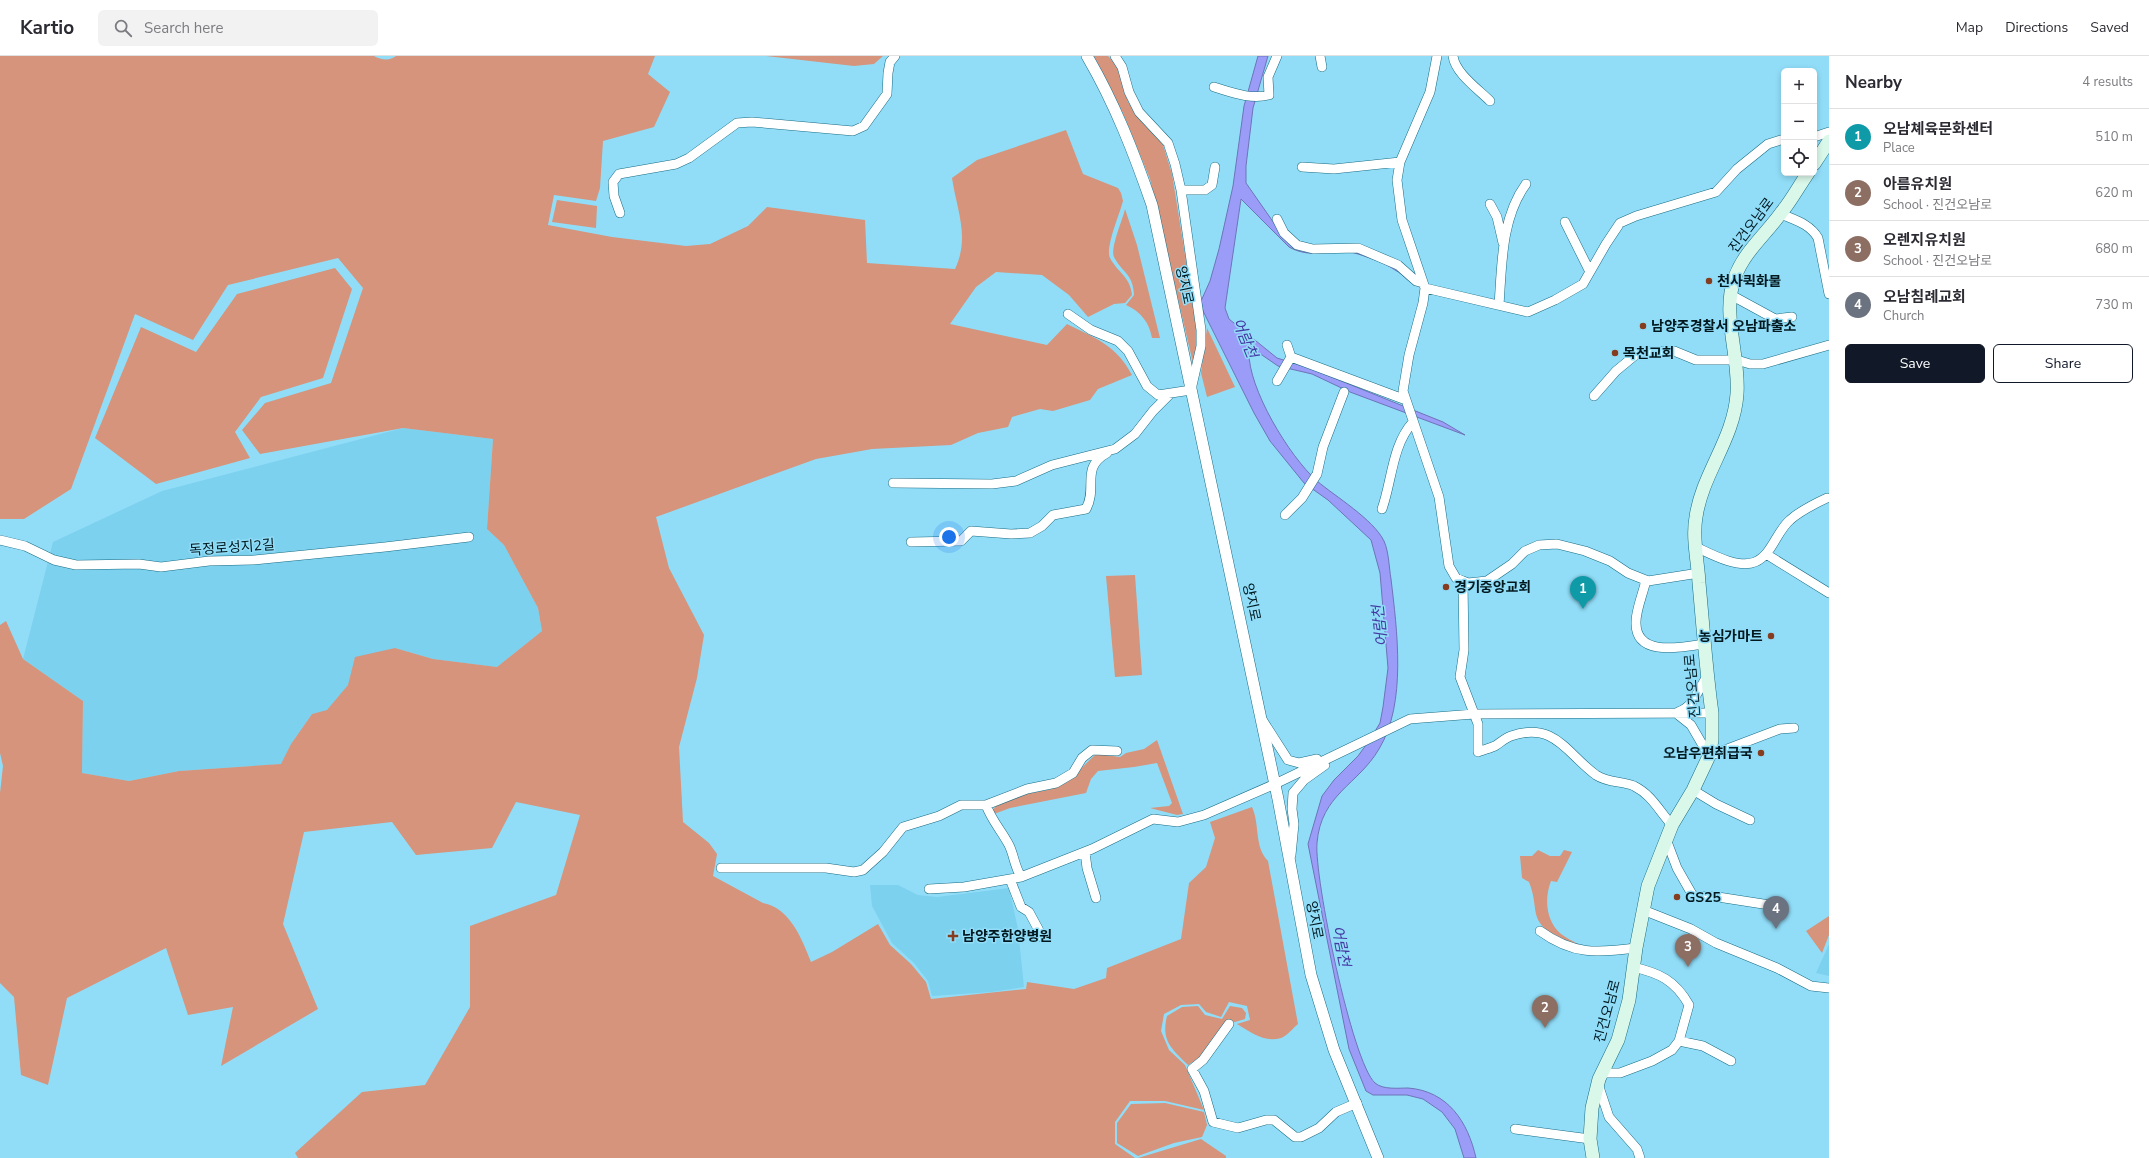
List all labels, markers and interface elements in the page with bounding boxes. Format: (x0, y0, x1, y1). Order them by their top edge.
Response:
search box (98, 10, 378, 46)
text: Kartio (20, 15, 74, 41)
icon: search (112, 17, 134, 39)
text: Search here (144, 18, 224, 38)
text: Map (1956, 18, 1983, 37)
text: Directions (2005, 18, 2068, 37)
text: Saved (2090, 18, 2129, 37)
map controls (1781, 68, 1817, 176)
button: + (1781, 68, 1817, 104)
text: Nearby (1845, 71, 1902, 94)
text: 4 results (2082, 73, 2133, 91)
button: − (1781, 104, 1817, 140)
text: 오남쳬육문화센터 (1883, 119, 1993, 139)
text: 1 (1854, 128, 1862, 146)
text: 510 m (2095, 128, 2133, 146)
text: Place (1883, 139, 1915, 157)
button: locate (1781, 140, 1817, 176)
text: 아름유치원 (1883, 174, 1952, 194)
text: 2 (1854, 184, 1862, 202)
text: 620 m (2095, 184, 2133, 202)
street label: 진건오남로 (1724, 194, 1778, 257)
text: School · 진건오남로 (1883, 196, 1992, 214)
text: 오렌지유치원 (1883, 230, 1966, 250)
text: 3 (1854, 240, 1862, 258)
text: 680 m (2095, 240, 2133, 258)
text: School · 진건오남로 (1883, 252, 1992, 270)
street label: 양지로 (1171, 264, 1198, 306)
place label: 천사퀵화물 (1717, 272, 1782, 291)
marker: 천사퀵화물 (1704, 276, 1714, 286)
text: 오남침례교회 (1883, 287, 1966, 307)
text: 4 (1854, 296, 1862, 314)
text: 730 m (2095, 296, 2133, 314)
text: Church (1883, 307, 1924, 325)
water label: 어람천 (1228, 315, 1263, 363)
place label: 남양주경찰서 오남파출소 (1651, 317, 1797, 336)
marker: 남양주경찰서 오남파출소 (1638, 321, 1648, 331)
place label: 목천교회 (1623, 344, 1675, 363)
button: Save (1845, 344, 1985, 383)
button: Share (1993, 344, 2133, 383)
marker: 목천교회 (1610, 348, 1620, 358)
your location (939, 527, 959, 547)
street label: 독정로성지2길 (189, 535, 275, 560)
pin: 1 (1570, 576, 1596, 609)
place label: 경기중앙교회 (1454, 578, 1531, 597)
street label: 양지로 (1238, 581, 1265, 623)
marker: 경기중앙교회 (1441, 582, 1451, 592)
water label: 어람천 (1368, 602, 1392, 648)
place label: 농심가마트 (1699, 627, 1763, 646)
marker: 농심가마트 (1766, 631, 1776, 641)
street label: 진건오남로 (1680, 653, 1705, 719)
place label: 오남우편취급국 (1663, 744, 1753, 763)
marker: 오남우편취급국 (1756, 748, 1766, 758)
place label: GS25 (1685, 888, 1721, 907)
marker: GS25 (1672, 892, 1682, 902)
pin: 4 (1763, 896, 1789, 929)
street label: 양지로 (1301, 899, 1328, 941)
water label: 어람천 (1327, 924, 1355, 970)
place label: 남양주한양병원 (962, 927, 1052, 946)
marker: 남양주한양병원 (947, 930, 959, 942)
pin: 3 (1675, 934, 1701, 967)
street label: 진건오남로 (1590, 977, 1625, 1045)
pin: 2 (1532, 995, 1558, 1028)

